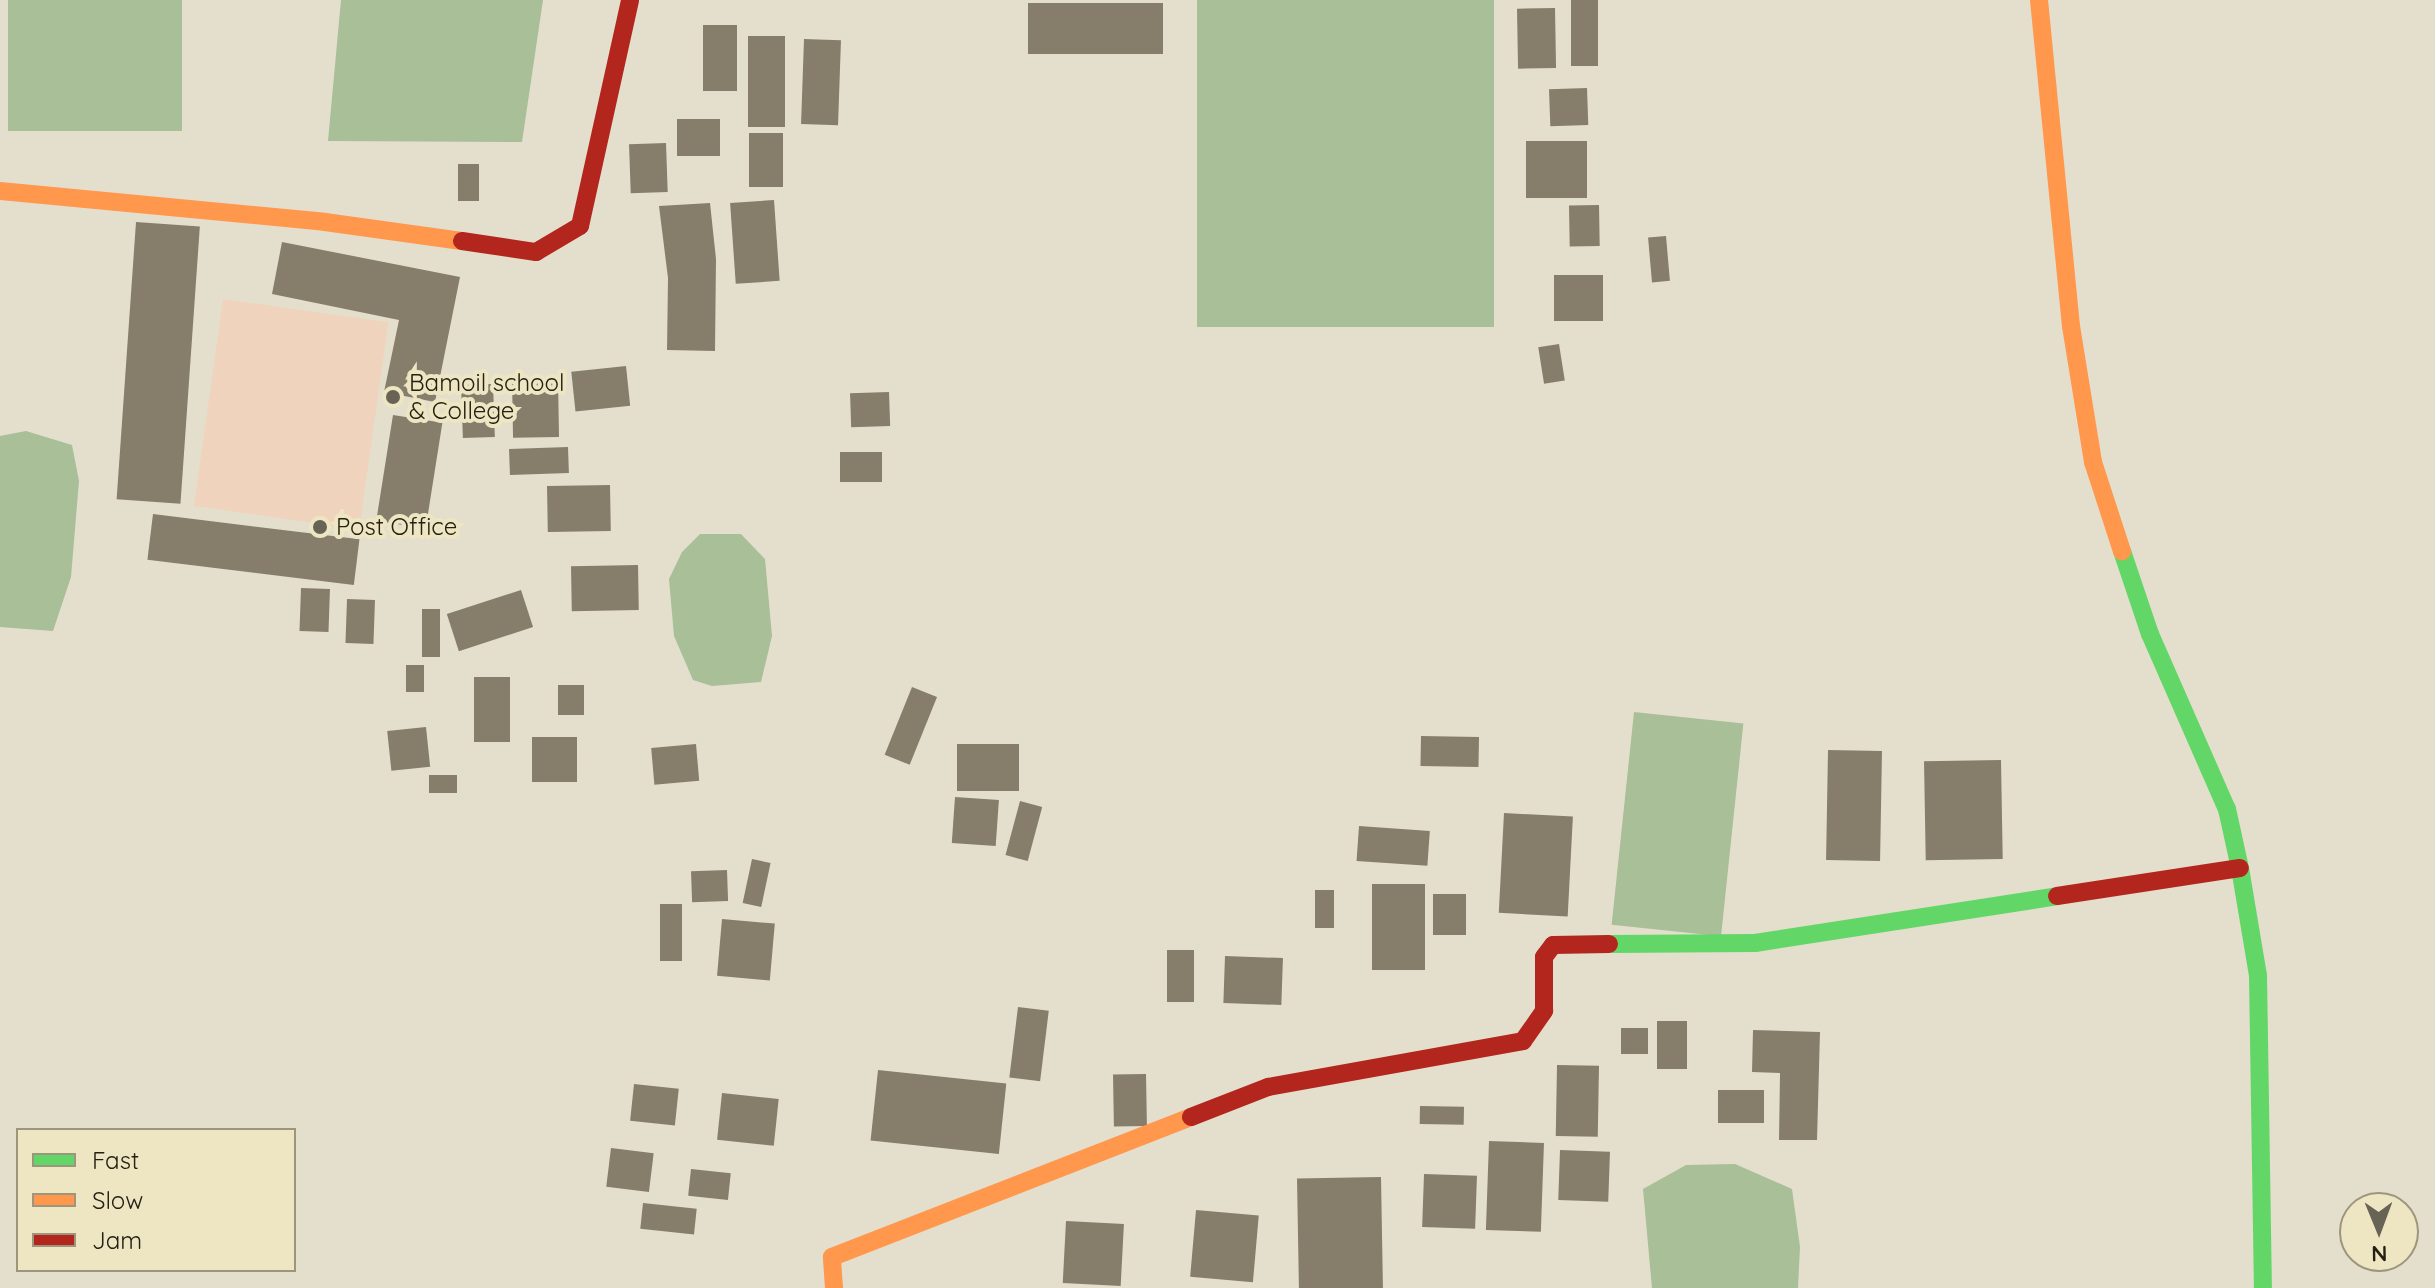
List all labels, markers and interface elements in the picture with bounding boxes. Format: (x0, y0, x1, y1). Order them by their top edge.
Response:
place label: Bamoil school & College (409, 369, 565, 425)
marker: Bamoil school & College (384, 388, 402, 406)
place label: Post Office (336, 513, 457, 541)
marker: Post Office (311, 518, 329, 536)
legend (16, 1128, 296, 1272)
text: Fast (92, 1145, 139, 1175)
text: Slow (92, 1185, 143, 1215)
north arrow (2339, 1192, 2419, 1272)
text: Jam (92, 1225, 142, 1255)
text: N (2371, 1240, 2388, 1268)

